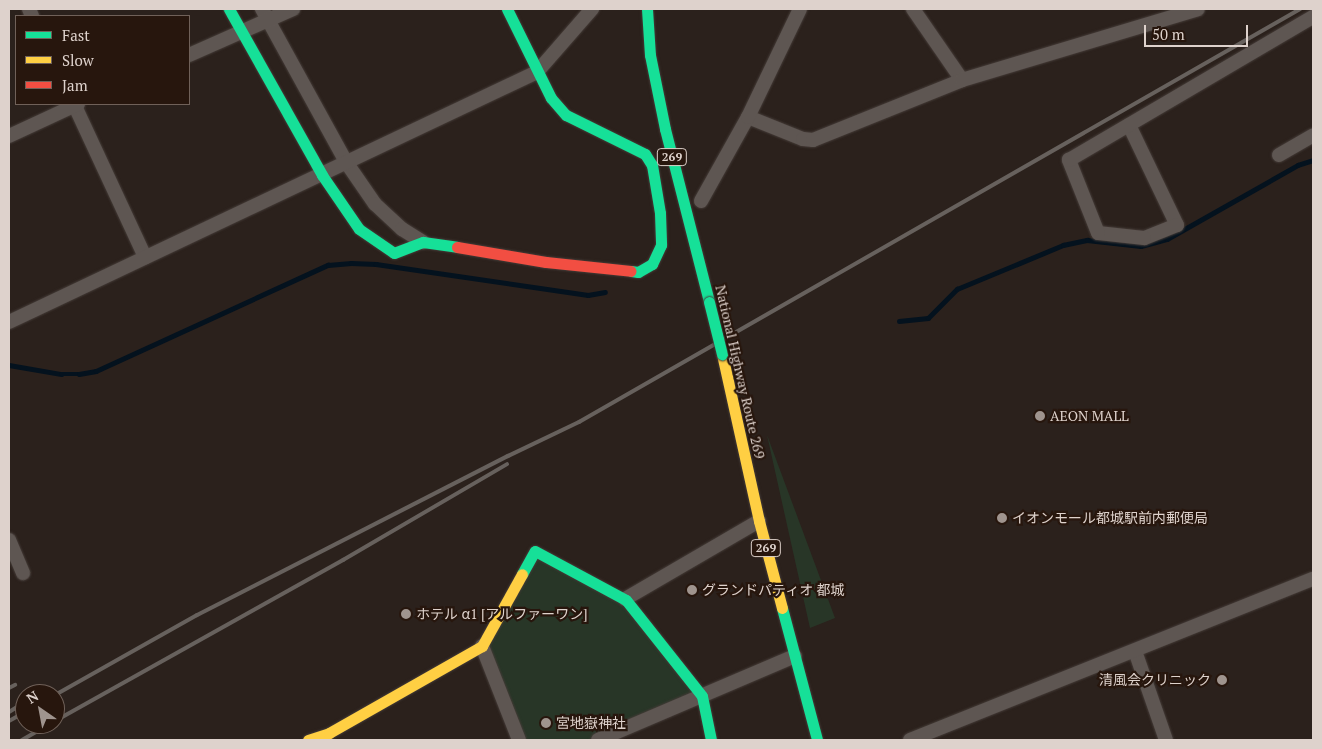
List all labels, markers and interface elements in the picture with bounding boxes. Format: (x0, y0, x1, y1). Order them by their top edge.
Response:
legend (15, 15, 190, 105)
scale bar (1147, 15, 1251, 47)
text: 50 m (1152, 24, 1185, 44)
text: Fast (62, 25, 90, 45)
text: Slow (62, 50, 94, 70)
text: Jam (62, 75, 88, 95)
road number: 269 (656, 148, 688, 166)
street label: National Highway Route 269 (712, 284, 768, 460)
place label: AEON MALL (1050, 408, 1129, 424)
marker: AEON MALL (1034, 410, 1046, 422)
place label: イオンモール都城駅前内郵便局 (1012, 510, 1208, 526)
marker: イオンモール都城駅前内郵便局 (996, 512, 1008, 524)
road number: 269 (750, 538, 782, 558)
place label: グランドパティオ 都城 (702, 582, 845, 598)
marker: グランドパティオ 都城 (686, 584, 698, 596)
place label: ホテル α1 [アルファーワン] (416, 606, 588, 622)
marker: ホテル α1 [アルファーワン] (400, 608, 412, 620)
place label: 清風会クリニック (1099, 672, 1211, 688)
marker: 清風会クリニック (1215, 673, 1229, 687)
north arrow (15, 684, 65, 734)
text: N (22, 686, 42, 708)
place label: 宮地嶽神社 (556, 715, 626, 731)
marker: 宮地嶽神社 (540, 717, 552, 729)

